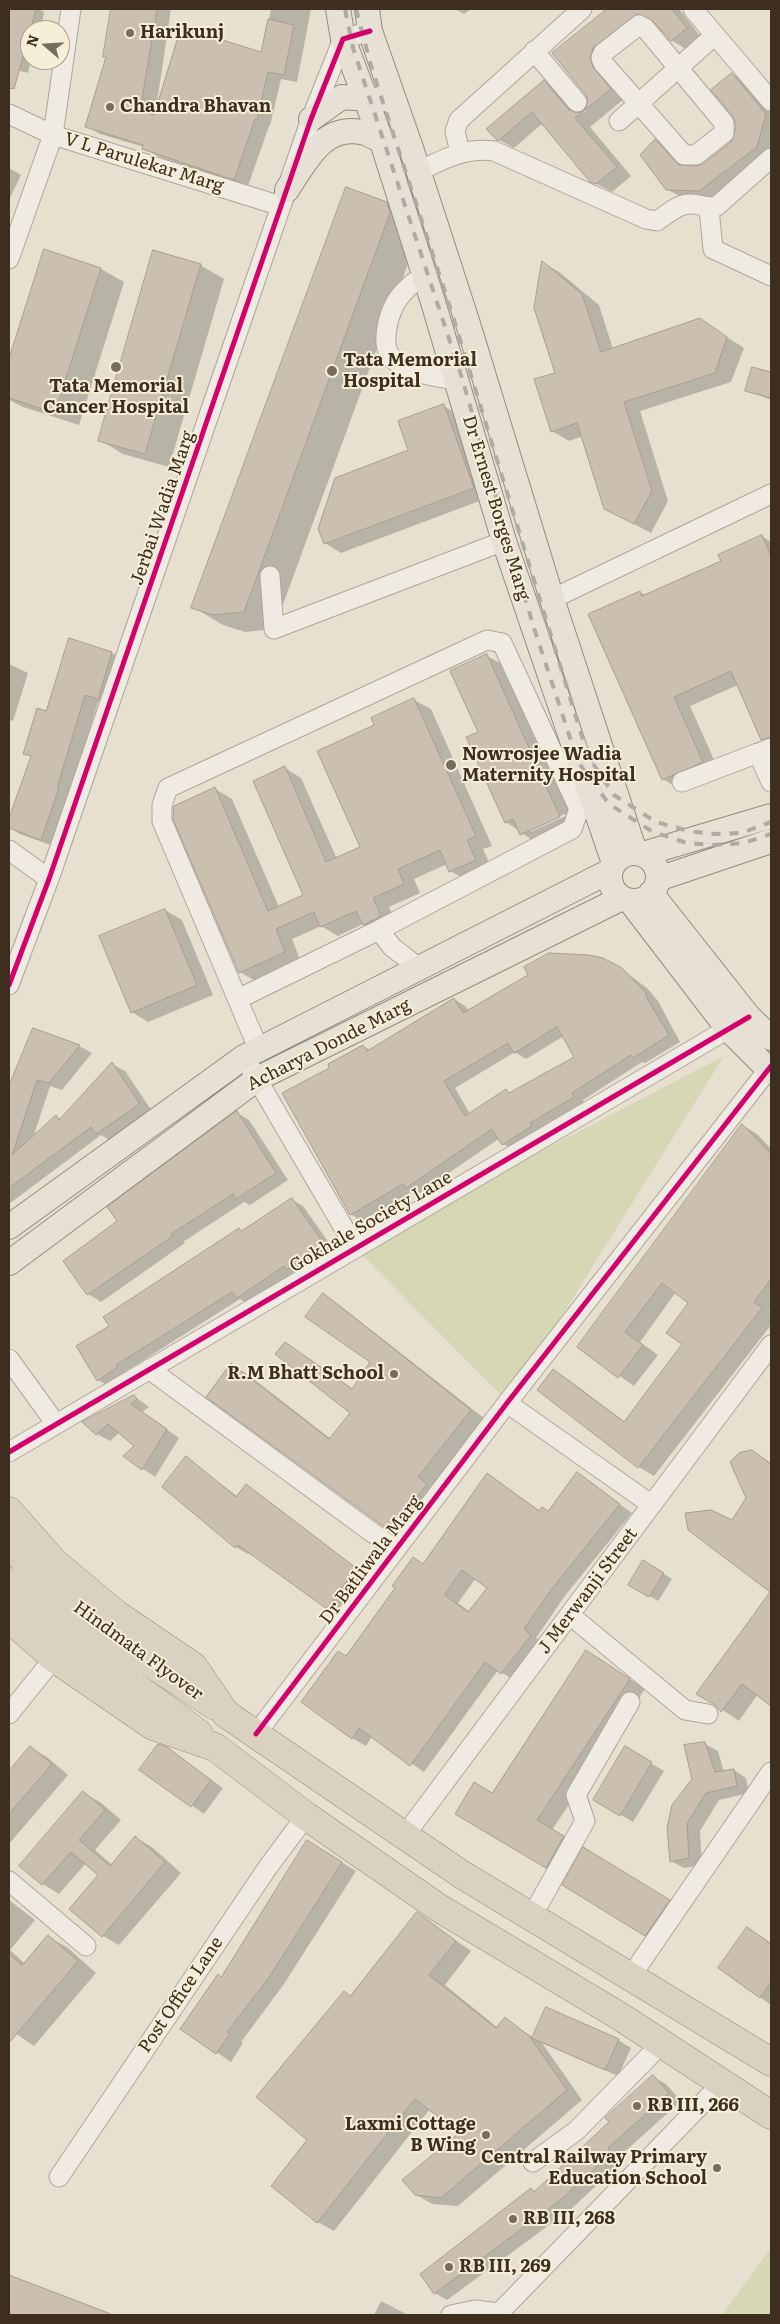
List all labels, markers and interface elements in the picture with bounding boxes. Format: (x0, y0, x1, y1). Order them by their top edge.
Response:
north arrow (20, 20, 70, 70)
place label: Harikunj (140, 22, 224, 44)
marker: Harikunj (124, 27, 136, 39)
text: N (20, 32, 43, 49)
place label: Chandra Bhavan (120, 96, 271, 118)
marker: Chandra Bhavan (104, 101, 116, 113)
street label: V L Parulekar Marg (62, 128, 226, 198)
place label: Tata Memorial Hospital (343, 350, 477, 392)
marker: Tata Memorial Cancer Hospital (109, 360, 123, 374)
marker: Tata Memorial Hospital (325, 364, 339, 378)
place label: Tata Memorial Cancer Hospital (43, 376, 189, 418)
street label: Dr Ernest Borges Marg (458, 413, 534, 603)
street label: Jerbai Wadia Marg (126, 428, 200, 588)
place label: Nowrosjee Wadia Maternity Hospital (462, 744, 636, 786)
marker: Nowrosjee Wadia Maternity Hospital (444, 758, 458, 772)
street label: Acharya Donde Marg (244, 994, 414, 1096)
street label: Gokhale Society Lane (286, 1167, 456, 1277)
place label: R.M Bhatt School (227, 1363, 384, 1385)
marker: R.M Bhatt School (388, 1368, 400, 1380)
street label: Dr Batliwala Marg (315, 1491, 427, 1629)
street label: J Merwanji Street (534, 1524, 642, 1658)
street label: Hindmata Flyover (69, 1597, 207, 1705)
street label: Post Office Lane (134, 1933, 228, 2057)
place label: RB III, 266 (647, 2095, 739, 2117)
marker: RB III, 266 (631, 2100, 643, 2112)
place label: Laxmi Cottage B Wing (345, 2114, 476, 2156)
marker: Laxmi Cottage B Wing (480, 2129, 492, 2141)
place label: Central Railway Primary Education School (481, 2147, 707, 2190)
marker: Central Railway Primary Education School (711, 2162, 723, 2174)
place label: RB III, 268 (523, 2208, 615, 2230)
marker: RB III, 268 (507, 2213, 519, 2225)
place label: RB III, 269 (459, 2256, 551, 2278)
marker: RB III, 269 (443, 2261, 455, 2273)

